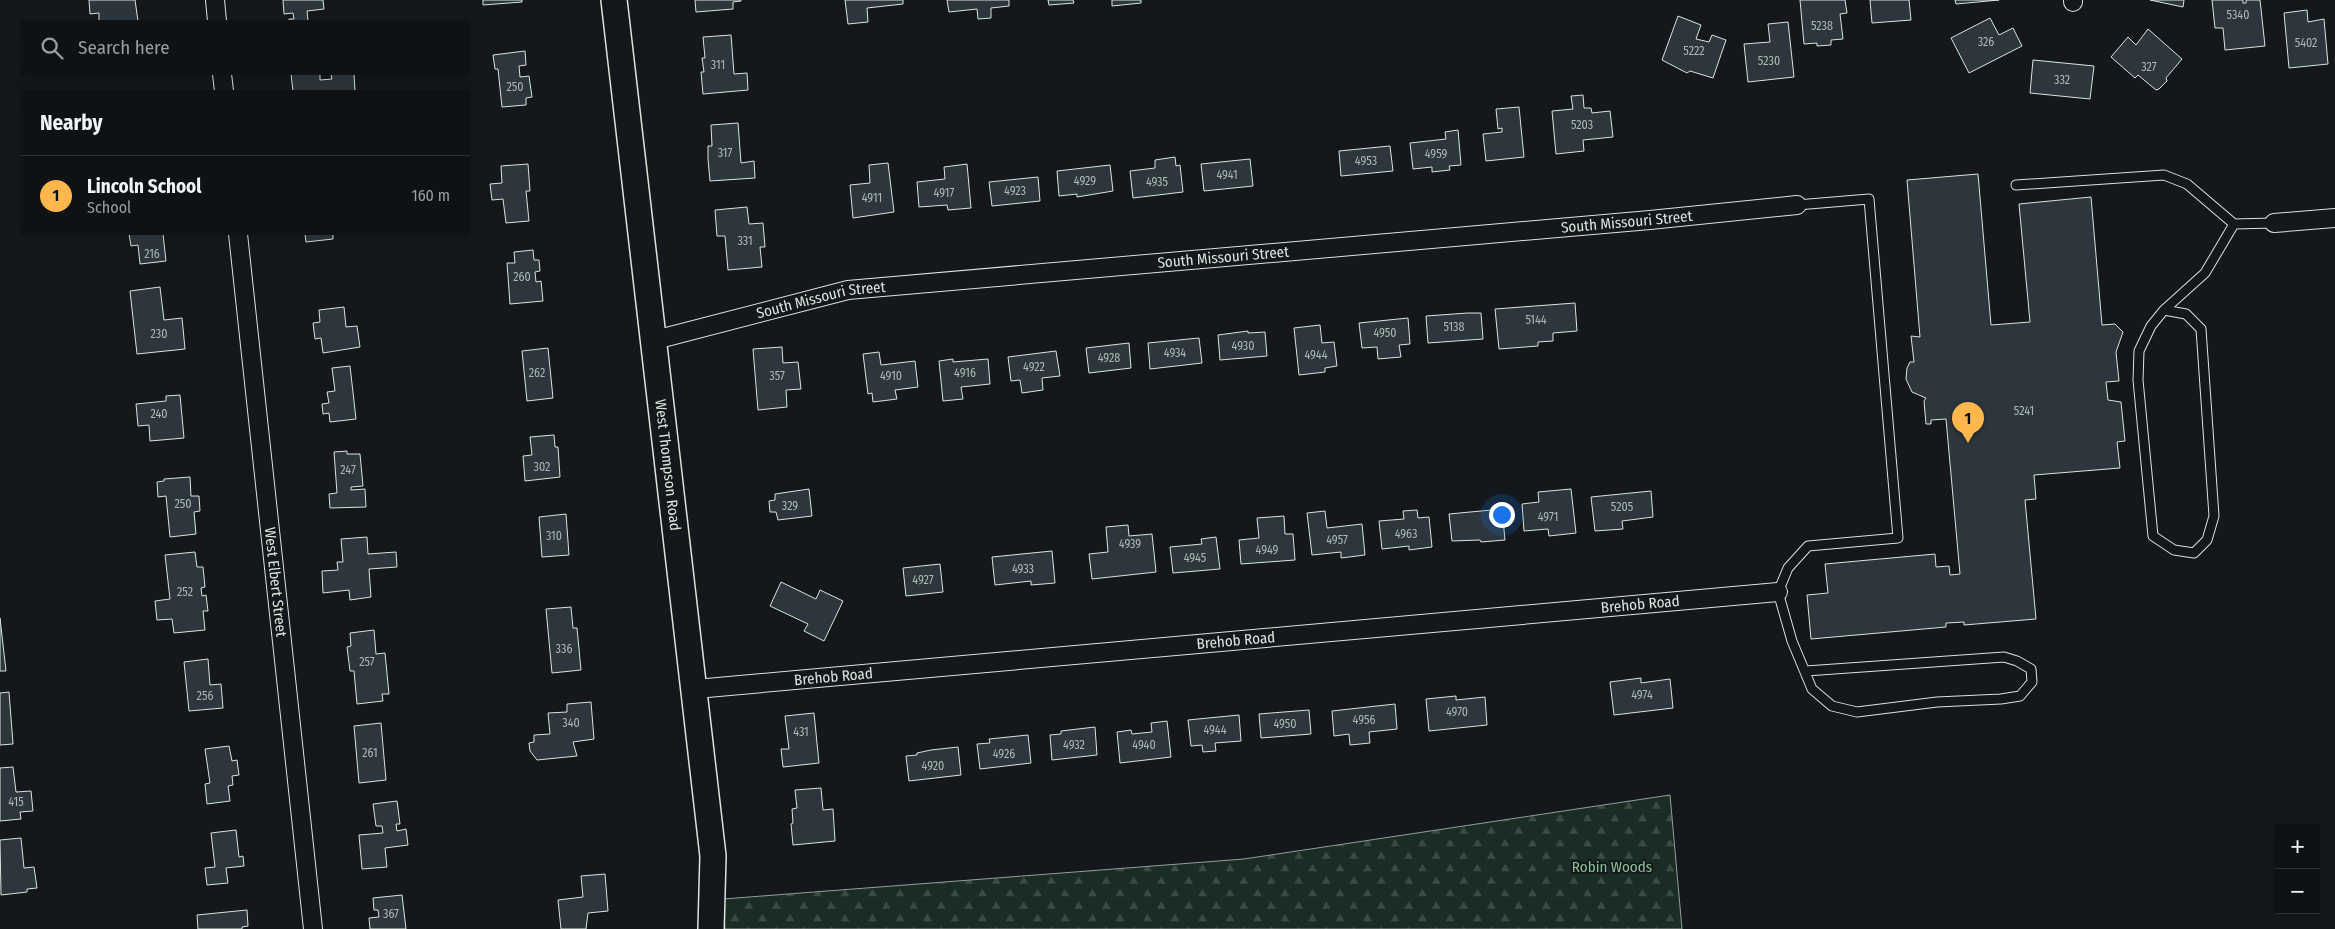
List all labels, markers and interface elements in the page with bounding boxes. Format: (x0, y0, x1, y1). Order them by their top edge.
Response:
house number: 5340 (2227, 8, 2249, 22)
house number: 5238 (1811, 19, 1833, 33)
search box (20, 20, 470, 75)
icon: search (38, 34, 66, 62)
house number: 326 (1978, 35, 1994, 49)
text: Search here (78, 36, 170, 59)
house number: 5402 (2295, 36, 2317, 50)
house number: 5222 (1683, 44, 1705, 58)
house number: 5230 (1758, 54, 1780, 68)
house number: 311 (711, 58, 725, 72)
house number: 327 (2141, 60, 2157, 74)
house number: 332 (2054, 73, 2070, 87)
house number: 250 (506, 80, 524, 94)
text: Nearby (40, 110, 102, 136)
house number: 5203 (1571, 118, 1593, 132)
house number: 317 (718, 146, 732, 160)
house number: 4959 (1425, 147, 1447, 161)
house number: 4953 (1355, 154, 1377, 168)
house number: 4941 (1216, 168, 1238, 182)
house number: 4929 (1074, 174, 1096, 188)
text: Lincoln School (87, 175, 201, 198)
house number: 4935 (1146, 175, 1169, 189)
house number: 4923 (1004, 184, 1026, 198)
text: 1 (53, 186, 59, 205)
text: 160 m (411, 186, 450, 205)
house number: 4917 (934, 186, 955, 200)
house number: 4911 (862, 191, 882, 205)
text: School (87, 198, 131, 217)
street label: South Missouri Street (1560, 207, 1693, 237)
house number: 331 (737, 234, 753, 248)
street label: South Missouri Street (1157, 243, 1290, 272)
house number: 216 (144, 247, 160, 261)
house number: 260 (513, 270, 531, 284)
street label: South Missouri Street (754, 278, 886, 322)
house number: 5144 (1525, 313, 1547, 327)
house number: 5138 (1443, 320, 1465, 334)
house number: 4950 (1373, 326, 1397, 340)
house number: 230 (151, 327, 167, 341)
house number: 4930 (1232, 339, 1254, 353)
house number: 4934 (1164, 346, 1186, 360)
house number: 4944 (1305, 348, 1328, 362)
house number: 4928 (1098, 351, 1120, 365)
house number: 4922 (1023, 360, 1045, 374)
house number: 262 (529, 366, 545, 380)
house number: 4916 (954, 366, 976, 380)
house number: 357 (769, 369, 785, 383)
house number: 4910 (880, 369, 902, 383)
street label: West Thompson Road (651, 398, 684, 532)
pin: 1 (1952, 402, 1984, 443)
house number: 5241 (2014, 404, 2034, 418)
house number: 240 (150, 407, 168, 421)
house number: 302 (534, 460, 550, 474)
house number: 247 (340, 463, 356, 477)
house number: 250 (174, 497, 192, 511)
house number: 329 (782, 499, 798, 513)
house number: 5205 (1611, 500, 1634, 514)
your location (1489, 502, 1515, 528)
house number: 4971 (1538, 510, 1558, 524)
street label: West Elbert Street (261, 526, 290, 638)
house number: 4963 (1395, 527, 1417, 541)
house number: 310 (546, 529, 562, 543)
house number: 4957 (1326, 533, 1348, 547)
house number: 4939 (1119, 537, 1141, 551)
house number: 4949 (1256, 543, 1279, 557)
house number: 4945 (1184, 551, 1207, 565)
house number: 4933 (1012, 562, 1034, 576)
house number: 4927 (912, 573, 934, 587)
house number: 252 (177, 585, 193, 599)
street label: Brehob Road (1600, 592, 1680, 617)
street label: Brehob Road (1196, 628, 1276, 653)
house number: 336 (556, 642, 572, 656)
house number: 257 (359, 655, 375, 669)
street label: Brehob Road (793, 664, 874, 689)
house number: 4974 (1631, 688, 1653, 702)
house number: 256 (197, 689, 213, 703)
house number: 4970 (1446, 705, 1468, 719)
house number: 4956 (1353, 713, 1375, 727)
house number: 340 (562, 716, 580, 730)
house number: 4950 (1273, 717, 1297, 731)
house number: 4944 (1204, 723, 1227, 737)
house number: 431 (793, 725, 809, 739)
house number: 4932 (1063, 738, 1085, 752)
house number: 4940 (1132, 738, 1156, 752)
house number: 261 (362, 746, 378, 760)
house number: 4926 (993, 747, 1015, 761)
house number: 4920 (922, 759, 944, 773)
house number: 415 (8, 795, 24, 809)
map controls (2275, 824, 2320, 914)
button: + (2275, 824, 2320, 869)
park label: Robin Woods (1572, 858, 1652, 876)
button: − (2275, 869, 2320, 914)
house number: 367 (383, 907, 399, 921)

